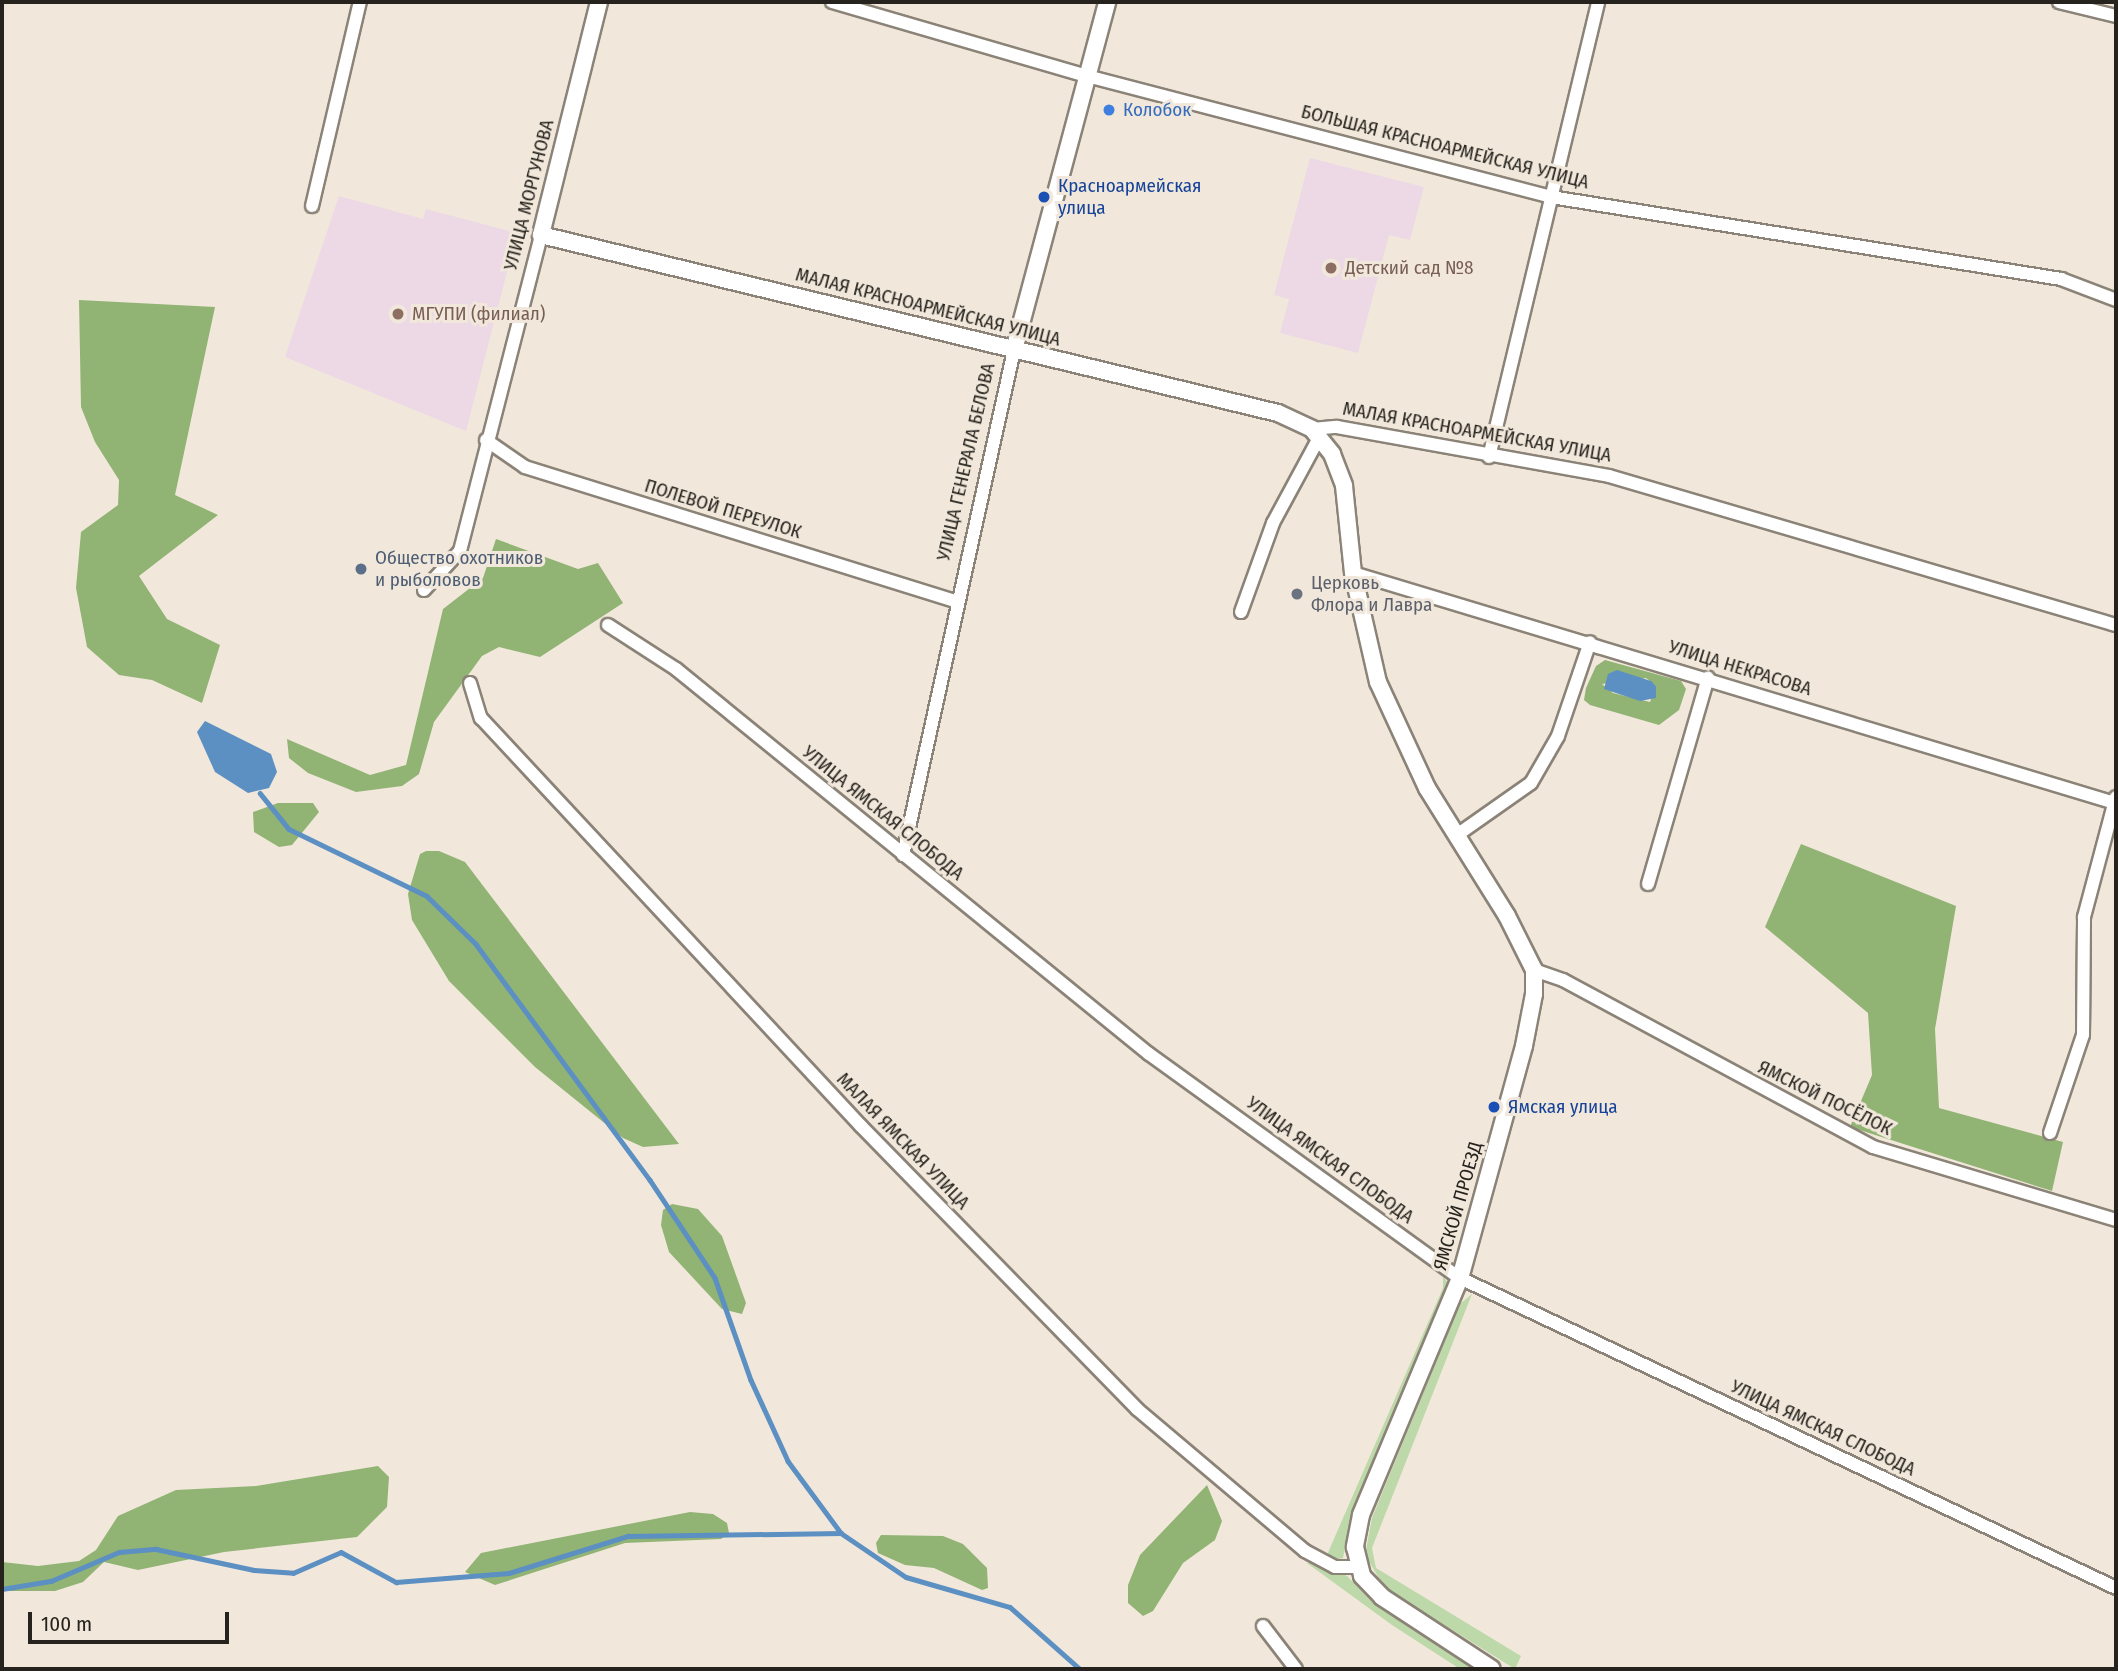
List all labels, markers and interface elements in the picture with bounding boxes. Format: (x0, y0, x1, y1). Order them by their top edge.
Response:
place label: Колобок (1123, 99, 1191, 121)
street label: БОЛЬШАЯ КРАСНОАРМЕЙСКАЯ УЛИЦА (1299, 100, 1591, 194)
marker: Колобок (1101, 102, 1117, 118)
street label: УЛИЦА МОРГУНОВА (499, 117, 559, 273)
place label: Красноармейская улица (1058, 175, 1202, 219)
marker: Красноармейская улица (1036, 189, 1052, 205)
place label: Детский сад №8 (1345, 257, 1474, 279)
marker: Детский сад №8 (1323, 260, 1339, 276)
street label: МАЛАЯ КРАСНОАРМЕЙСКАЯ УЛИЦА (793, 263, 1063, 351)
place label: МГУПИ (филиал) (412, 303, 545, 325)
marker: МГУПИ (филиал) (390, 306, 406, 322)
street label: УЛИЦА ГЕНЕРАЛА БЕЛОВА (932, 361, 1000, 563)
street label: МАЛАЯ КРАСНОАРМЕЙСКАЯ УЛИЦА (1341, 397, 1613, 467)
street label: ПОЛЕВОЙ ПЕРЕУЛОК (642, 474, 804, 544)
place label: Общество охотников и рыболовов (375, 547, 543, 591)
marker: Общество охотников и рыболовов (353, 561, 369, 577)
place label: Церковь Флора и Лавра (1311, 572, 1432, 616)
marker: Церковь Флора и Лавра (1289, 586, 1305, 602)
street label: УЛИЦА НЕКРАСОВА (1666, 635, 1814, 701)
street label: УЛИЦА ЯМСКАЯ СЛОБОДА (798, 741, 968, 885)
street label: ЯМСКОЙ ПОСЁЛОК (1754, 1056, 1896, 1140)
street label: МАЛАЯ ЯМСКАЯ УЛИЦА (832, 1068, 974, 1214)
street label: УЛИЦА ЯМСКАЯ СЛОБОДА (1242, 1092, 1418, 1228)
place label: Ямская улица (1508, 1096, 1618, 1118)
marker: Ямская улица (1486, 1099, 1502, 1115)
street label: ЯМСКОЙ ПРОЕЗД (1429, 1139, 1487, 1273)
street label: УЛИЦА ЯМСКАЯ СЛОБОДА (1727, 1375, 1919, 1481)
scale bar (32, 1598, 233, 1642)
text: 100 m (41, 1611, 92, 1637)

